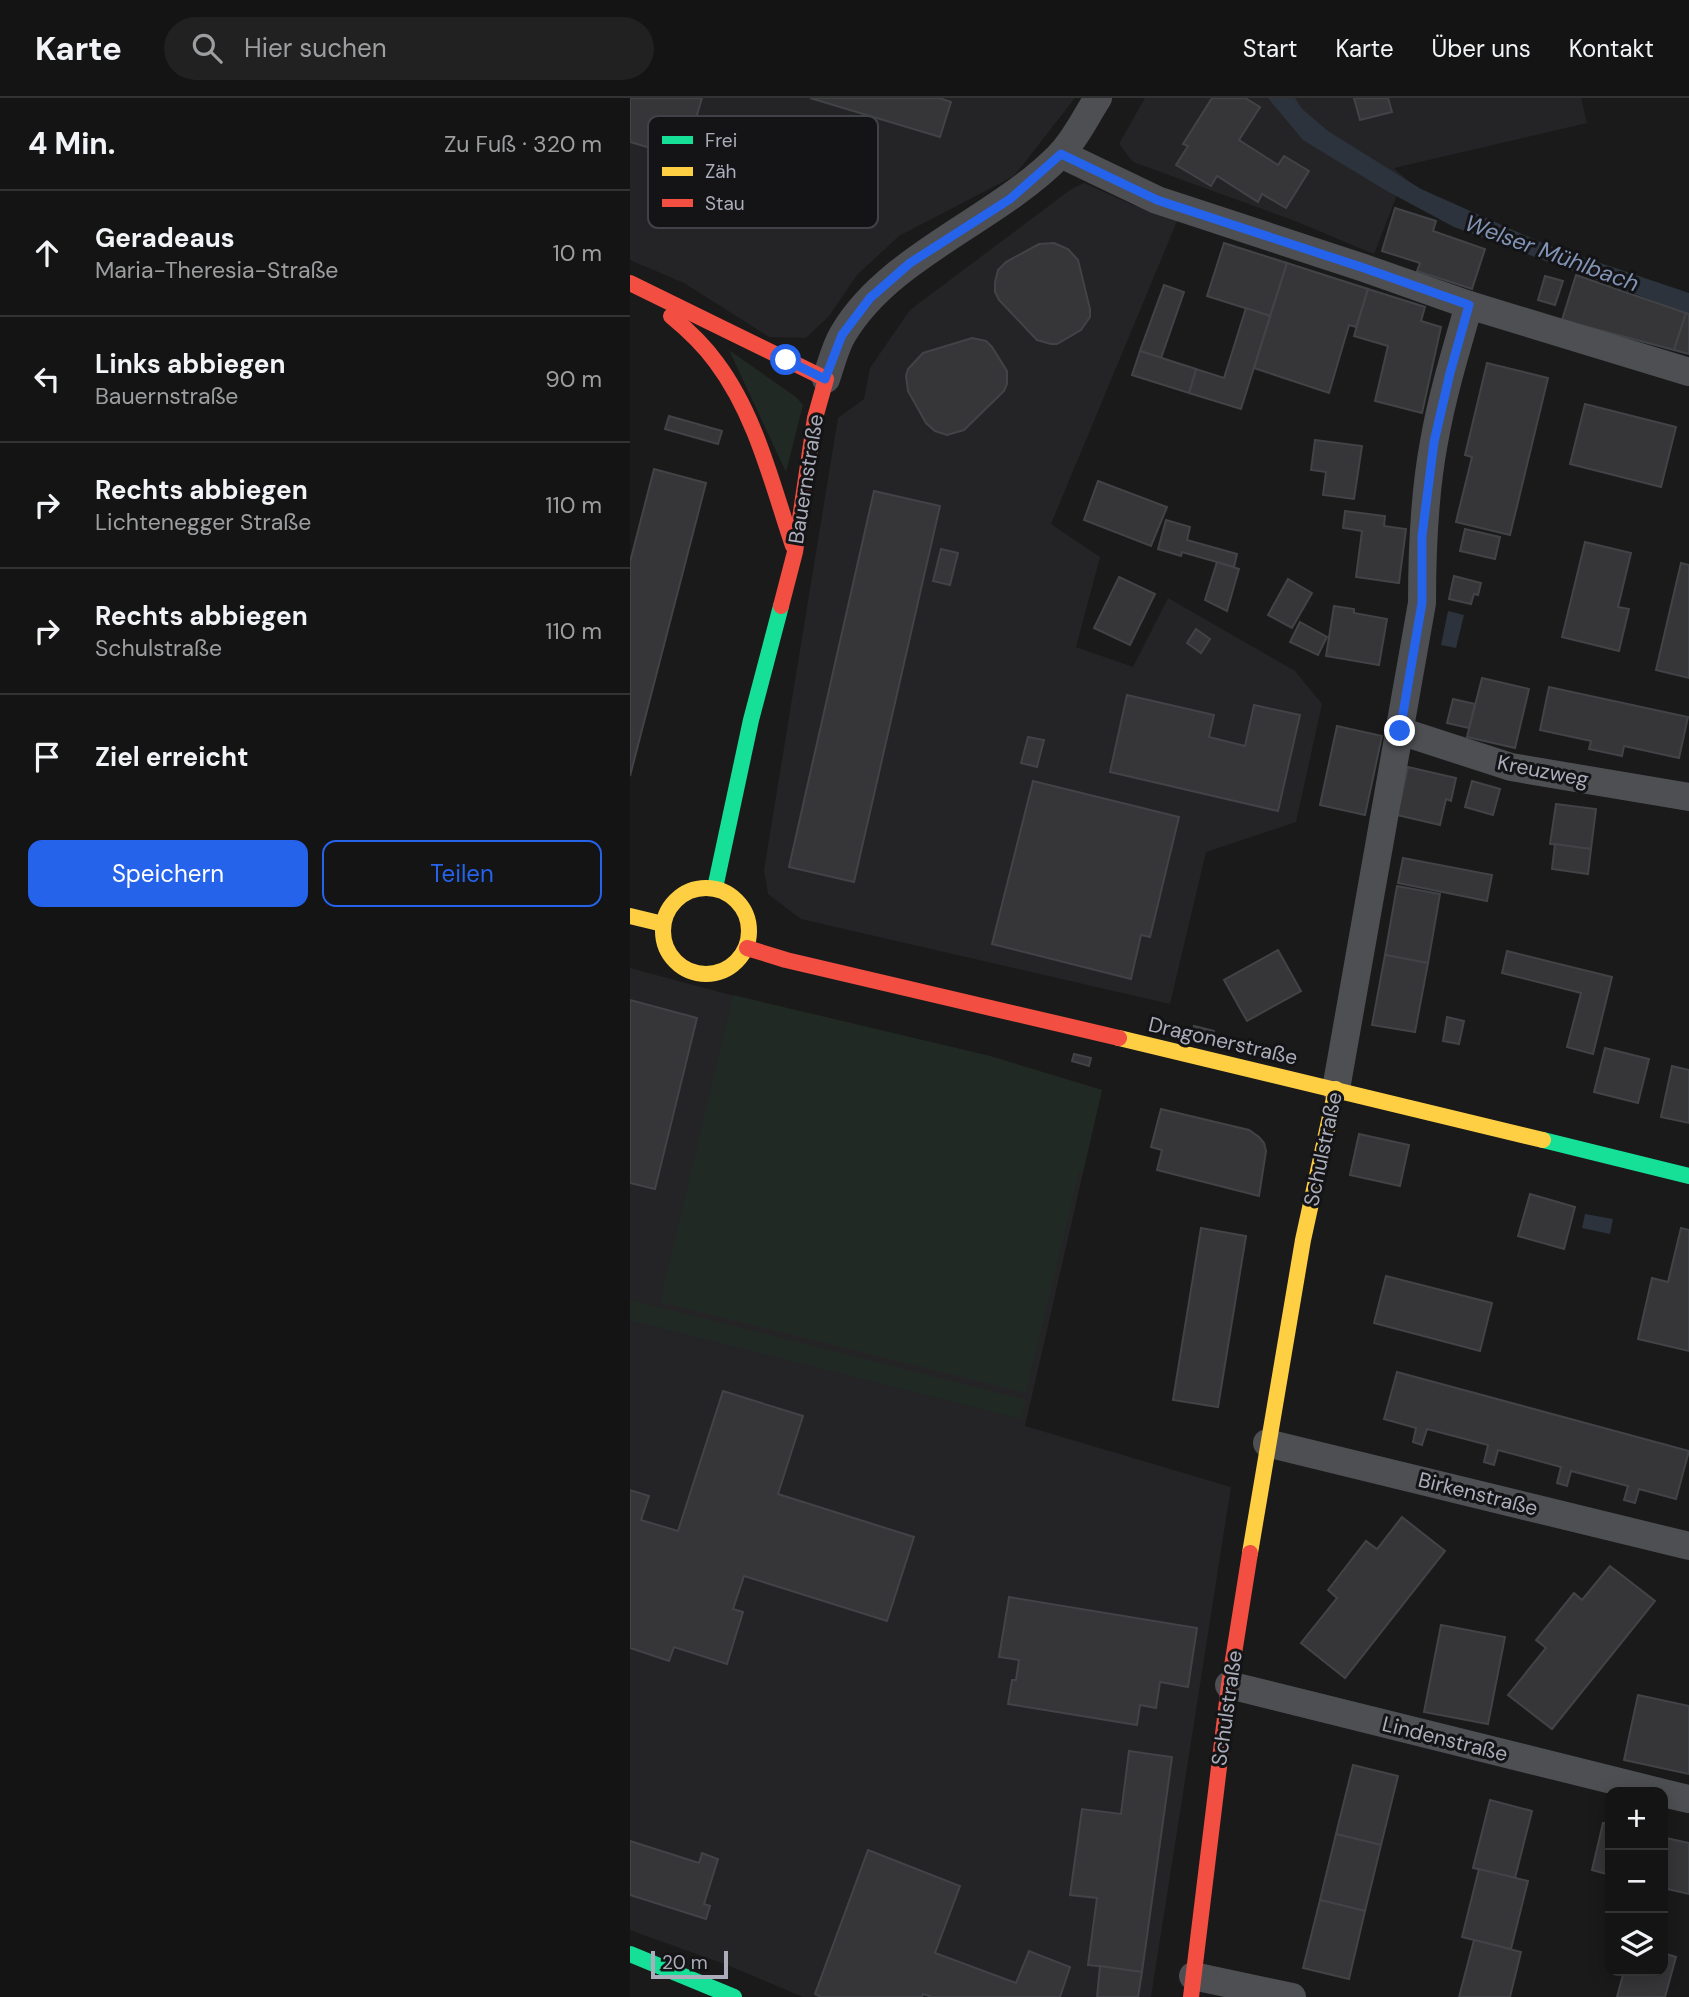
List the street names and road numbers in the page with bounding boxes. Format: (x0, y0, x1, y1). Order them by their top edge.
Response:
street label: Bauernstraße (782, 412, 830, 546)
street label: Kreuzweg (1495, 748, 1591, 794)
street label: Dragonerstraße (1146, 1010, 1300, 1072)
street label: Schulstraße (1297, 1089, 1349, 1209)
street label: Birkenstraße (1415, 1466, 1541, 1522)
street label: Schulstraße (1205, 1649, 1249, 1767)
street label: Lindenstraße (1379, 1710, 1511, 1768)

